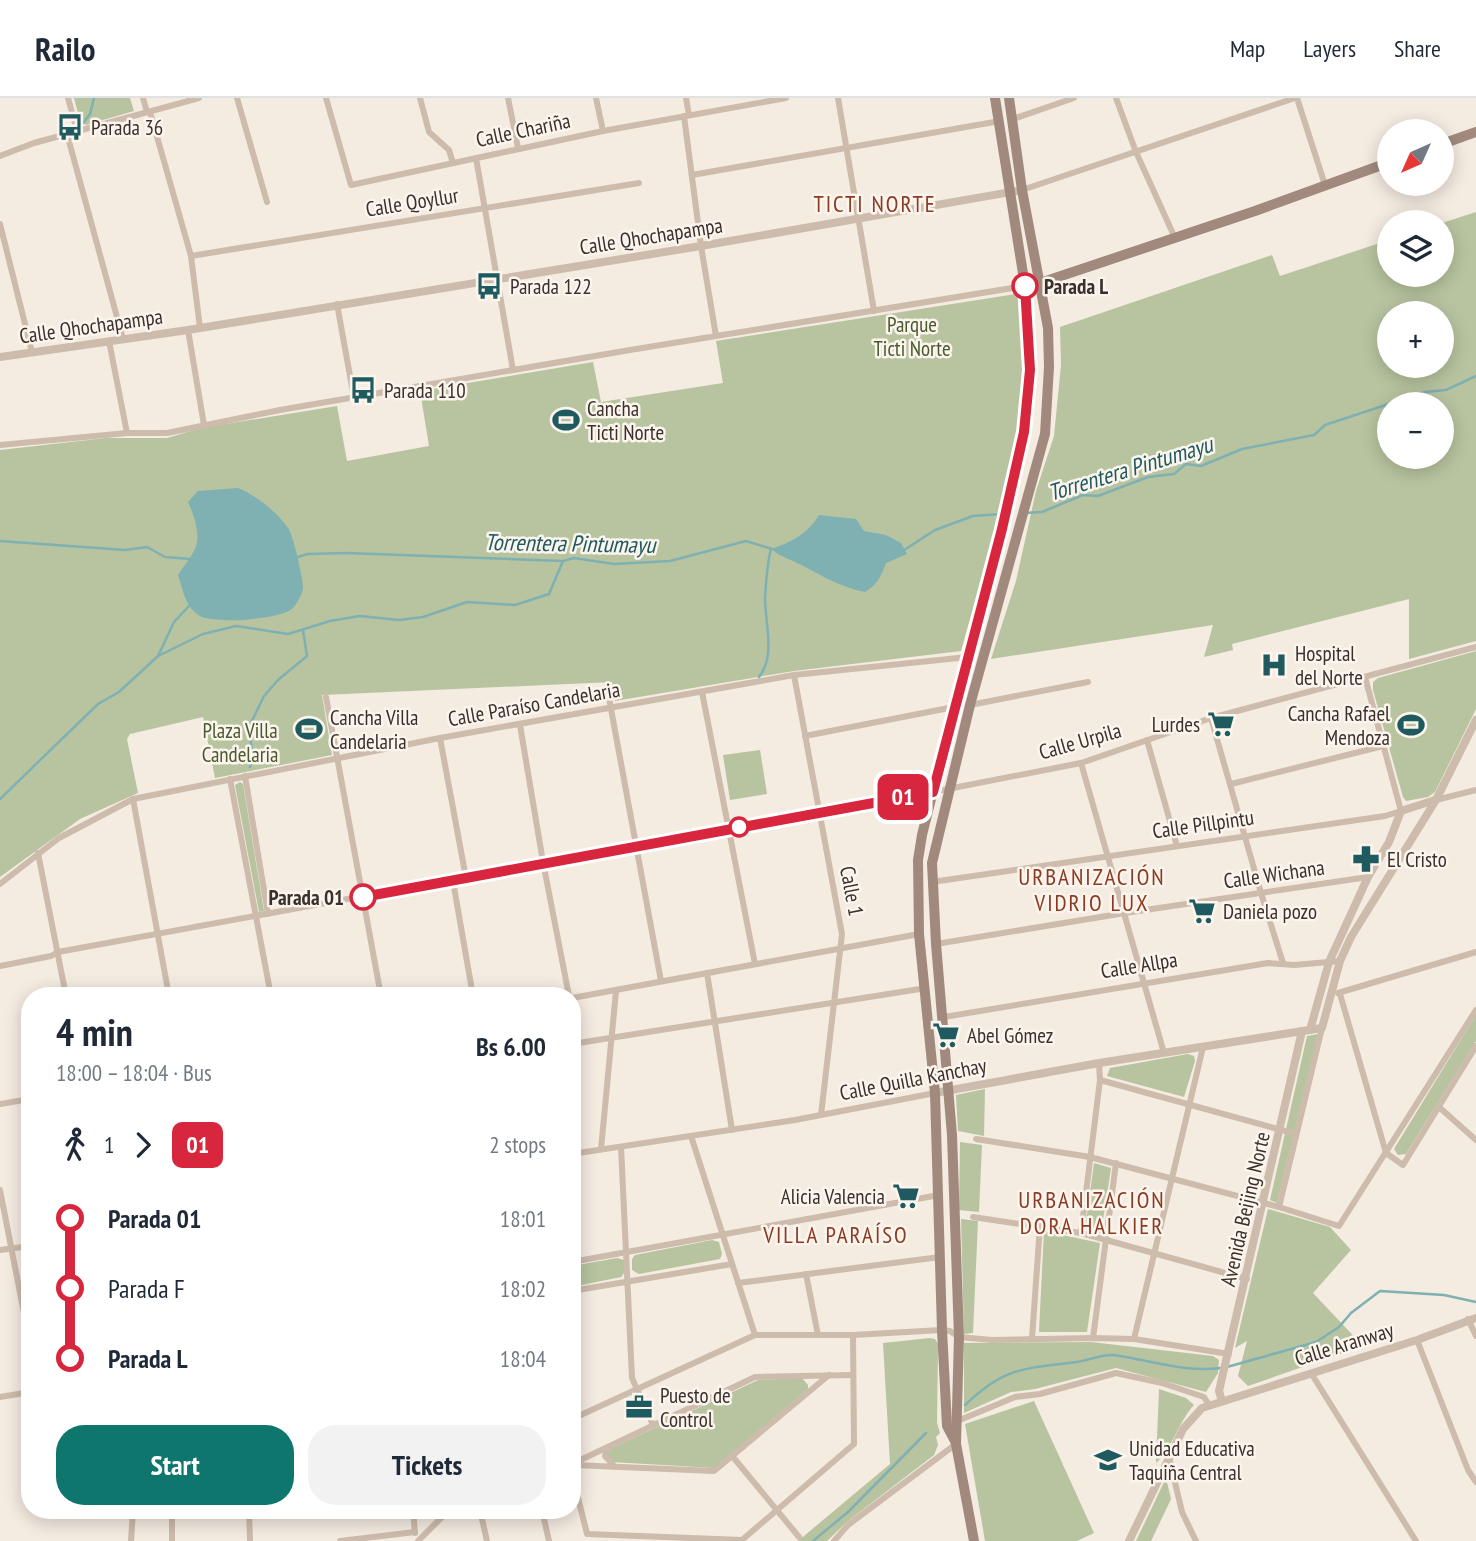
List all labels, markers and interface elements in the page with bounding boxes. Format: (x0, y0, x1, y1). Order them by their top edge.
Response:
text: Railo (35, 27, 95, 70)
text: Map (1230, 33, 1265, 64)
text: Layers (1303, 33, 1356, 64)
text: Share (1394, 33, 1441, 64)
street label: Calle Chariña (473, 107, 573, 153)
bus stop icon: Parada 36 (55, 112, 85, 142)
place label: Parada 36 (91, 114, 163, 141)
north arrow (1377, 119, 1454, 196)
map controls (1377, 119, 1454, 469)
street label: Calle Qoyllur (364, 181, 461, 223)
district label: TICTI NORTE (813, 189, 937, 218)
button: layers (1377, 210, 1454, 287)
street label: Calle Qhochapampa (578, 211, 724, 261)
bus stop icon: Parada 122 (474, 271, 504, 301)
place label: Parada 122 (510, 273, 592, 300)
marker: Parada L (1012, 273, 1038, 299)
place label: Parada L (1044, 273, 1108, 300)
button: + (1377, 301, 1454, 378)
street label: Calle Qhochapampa (18, 303, 164, 349)
park label: Parque Ticti Norte (873, 311, 951, 362)
bus stop icon: Parada 110 (348, 375, 378, 405)
place label: Parada 110 (384, 377, 466, 404)
button: − (1377, 392, 1454, 469)
place label: Cancha Ticti Norte (587, 395, 664, 446)
sports icon: Cancha Ticti Norte (551, 405, 581, 435)
water label: Torrentera Pintumayu (1044, 429, 1218, 507)
water label: Torrentera Pintumayu (484, 527, 658, 559)
place label: Hospital del Norte (1295, 640, 1363, 691)
hospital icon: Hospital del Norte (1259, 650, 1289, 680)
street label: Calle Paraíso Candelaria (446, 676, 622, 732)
place label: Cancha Rafael Mendoza (1288, 700, 1390, 751)
place label: Cancha Villa Candelaria (330, 704, 419, 755)
supermarket icon: Lurdes (1206, 709, 1236, 739)
sports icon: Cancha Rafael Mendoza (1396, 710, 1426, 740)
place label: Lurdes (1152, 711, 1200, 738)
sports icon: Cancha Villa Candelaria (294, 714, 324, 744)
street label: Calle Urpila (1036, 716, 1124, 766)
park label: Plaza Villa Candelaria (202, 717, 278, 768)
line badge: 01 (872, 774, 934, 820)
text: 01 (892, 781, 914, 812)
street label: Calle Pillpintu (1150, 804, 1256, 844)
unlabelled marker (729, 817, 749, 837)
pharmacy icon: El Cristo (1351, 844, 1381, 874)
place label: El Cristo (1387, 846, 1447, 873)
street label: Calle Wichana (1222, 854, 1326, 894)
district label: URBANIZACIÓN VIDRIO LUX (1018, 862, 1166, 917)
street label: Calle 1 (834, 864, 870, 918)
place label: Parada 01 (269, 884, 344, 911)
marker: Parada 01 (350, 884, 376, 910)
supermarket icon: Daniela pozo (1187, 896, 1217, 926)
place label: Daniela pozo (1223, 898, 1317, 925)
street label: Calle Allpa (1099, 946, 1179, 984)
text: 4 min (56, 1007, 133, 1056)
supermarket icon: Abel Gómez (931, 1020, 961, 1050)
place label: Abel Gómez (967, 1022, 1053, 1049)
text: Bs 6.00 (476, 1030, 546, 1063)
street label: Calle Quilla Kanchay (837, 1052, 989, 1106)
text: 18:00 – 18:04 · Bus (56, 1058, 212, 1087)
icon: walk (56, 1126, 94, 1164)
icon: forward (124, 1126, 162, 1164)
text: 01 (186, 1129, 209, 1160)
street label: Avenida Beijing Norte (1214, 1129, 1276, 1289)
text: 1 (104, 1130, 114, 1159)
text: 2 stops (489, 1130, 546, 1159)
supermarket icon: Alicia Valencia (891, 1181, 921, 1211)
place label: Alicia Valencia (781, 1183, 885, 1210)
district label: URBANIZACIÓN DORA HALKIER (1018, 1185, 1166, 1240)
text: Parada 01 (108, 1202, 201, 1235)
text: 18:01 (500, 1204, 546, 1233)
district label: VILLA PARAÍSO (762, 1220, 909, 1249)
text: Parada F (108, 1272, 185, 1305)
text: 18:02 (500, 1274, 546, 1303)
street label: Calle Aranway (1291, 1316, 1397, 1372)
text: Parada L (108, 1342, 188, 1375)
text: 18:04 (500, 1344, 546, 1373)
place label: Puesto de Control (660, 1382, 731, 1433)
office icon: Puesto de Control (624, 1392, 654, 1422)
button: Start (56, 1425, 294, 1505)
button: Tickets (308, 1425, 546, 1505)
place label: Unidad Educativa Taquiña Central (1129, 1435, 1255, 1486)
school or university icon: Unidad Educativa Taquiña Central (1093, 1445, 1123, 1475)

